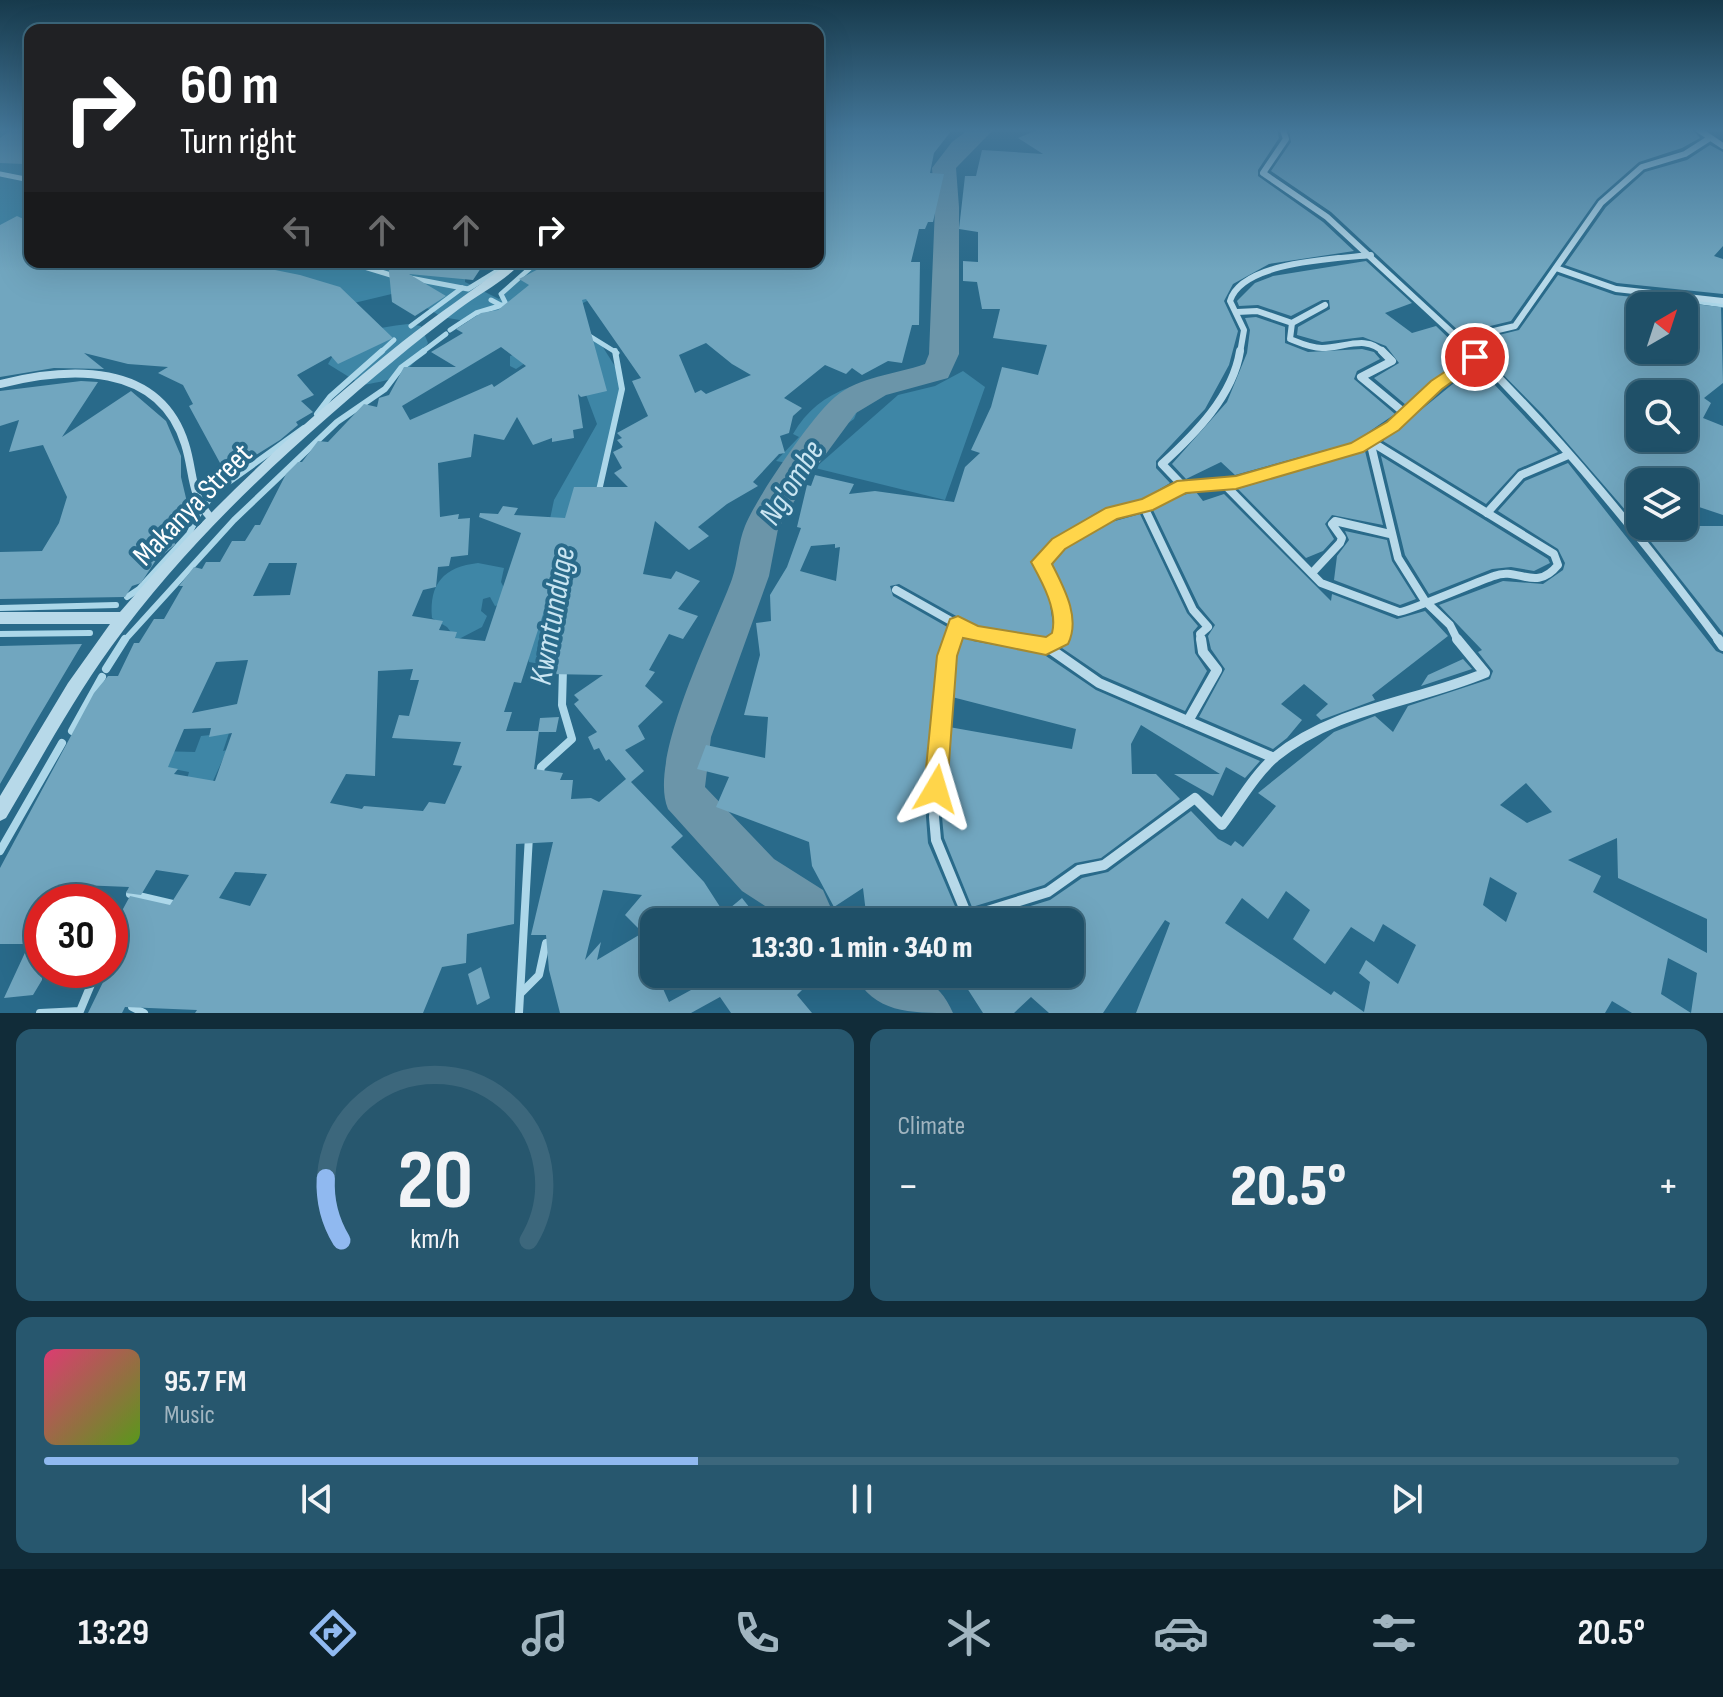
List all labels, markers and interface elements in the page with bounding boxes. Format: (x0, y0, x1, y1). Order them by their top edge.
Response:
text: 60 m (180, 53, 279, 120)
icon: right (48, 56, 152, 160)
text: Turn right (180, 121, 297, 164)
icon: left (276, 208, 320, 252)
icon: ahead (360, 208, 404, 252)
icon: ahead (444, 208, 488, 252)
icon: right (528, 208, 572, 252)
north arrow (1626, 292, 1698, 364)
map controls (1626, 292, 1698, 540)
pin (1441, 323, 1509, 391)
icon: arrive (1453, 335, 1497, 379)
button: search (1626, 380, 1698, 452)
water label: Ng'ombe (751, 433, 833, 533)
street label: Makanya Street (126, 436, 260, 574)
button: layers (1626, 468, 1698, 540)
water label: Kwmtunduge (522, 544, 584, 688)
position arrow (894, 747, 978, 831)
speed limit sign: 30 (24, 884, 128, 988)
text: 13:30 · 1 min · 340 m (752, 930, 972, 966)
text: Climate (898, 1111, 965, 1142)
text: 20 (397, 1132, 473, 1232)
text: 20.5° (1230, 1151, 1347, 1223)
text: − (898, 1160, 919, 1213)
text: + (1657, 1160, 1679, 1213)
text: km/h (410, 1222, 459, 1257)
text: 95.7 FM (164, 1364, 246, 1400)
text: Music (164, 1400, 215, 1431)
icon: previous (295, 1477, 339, 1521)
icon: pause (840, 1477, 884, 1521)
icon: next (1385, 1477, 1429, 1521)
icon: directions (305, 1605, 361, 1661)
icon: music (517, 1605, 573, 1661)
icon: phone (729, 1605, 785, 1661)
icon: climate (941, 1605, 997, 1661)
icon: car (1153, 1605, 1209, 1661)
icon: filters (1366, 1605, 1422, 1661)
text: 13:29 (78, 1612, 149, 1655)
text: 20.5° (1578, 1612, 1645, 1655)

